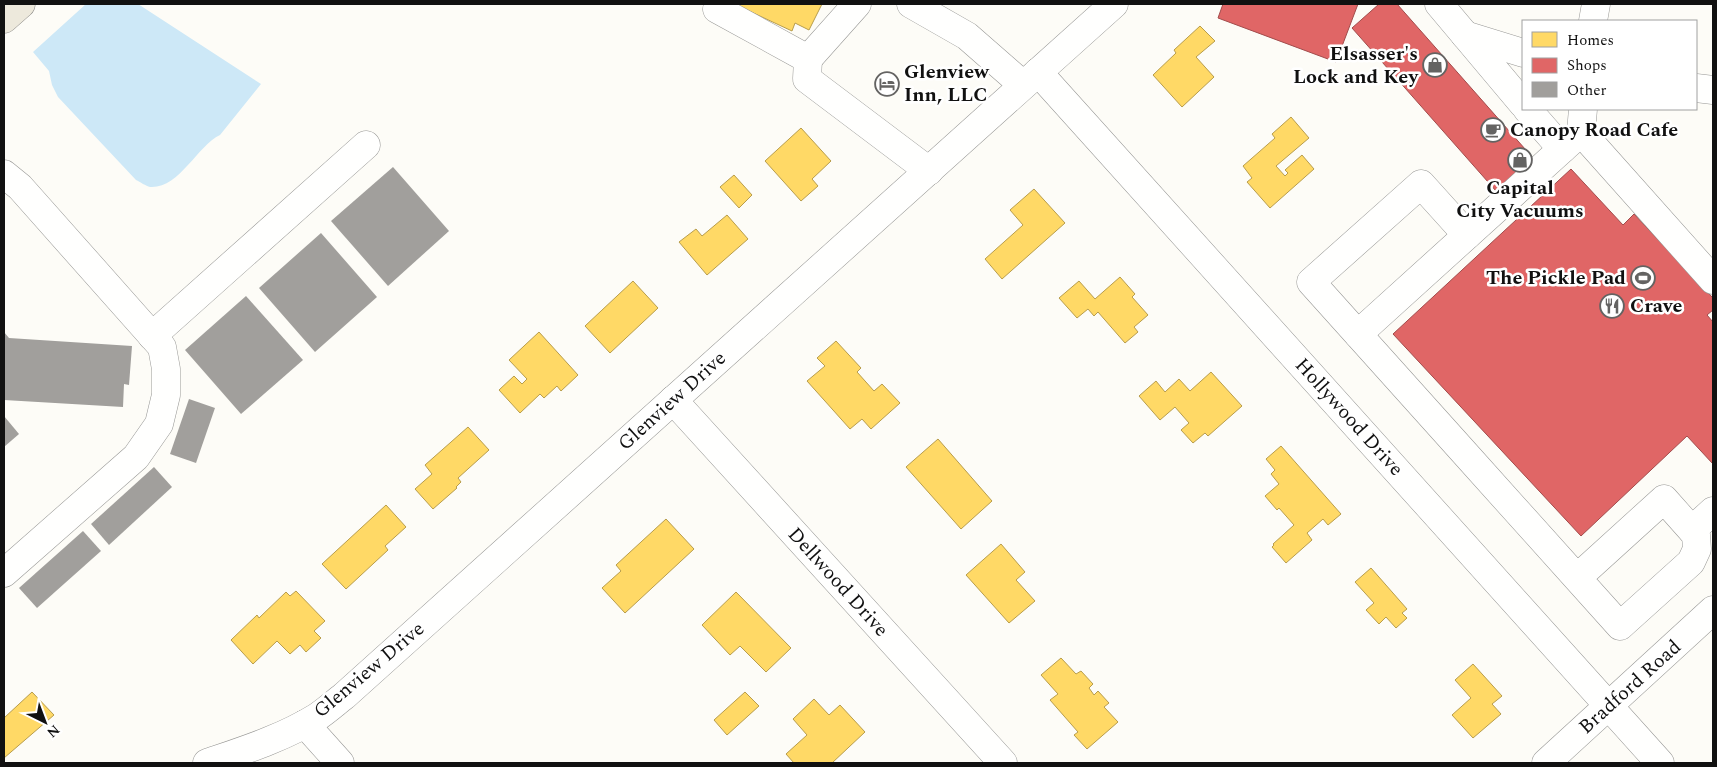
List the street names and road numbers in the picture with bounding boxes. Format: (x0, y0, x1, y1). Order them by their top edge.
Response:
street label: Glenview Drive (611, 344, 733, 458)
street label: Hollywood Drive (1288, 351, 1410, 483)
street label: Dellwood Drive (780, 520, 896, 644)
street label: Glenview Drive (307, 614, 431, 726)
street label: Bradford Road (1572, 633, 1688, 741)

